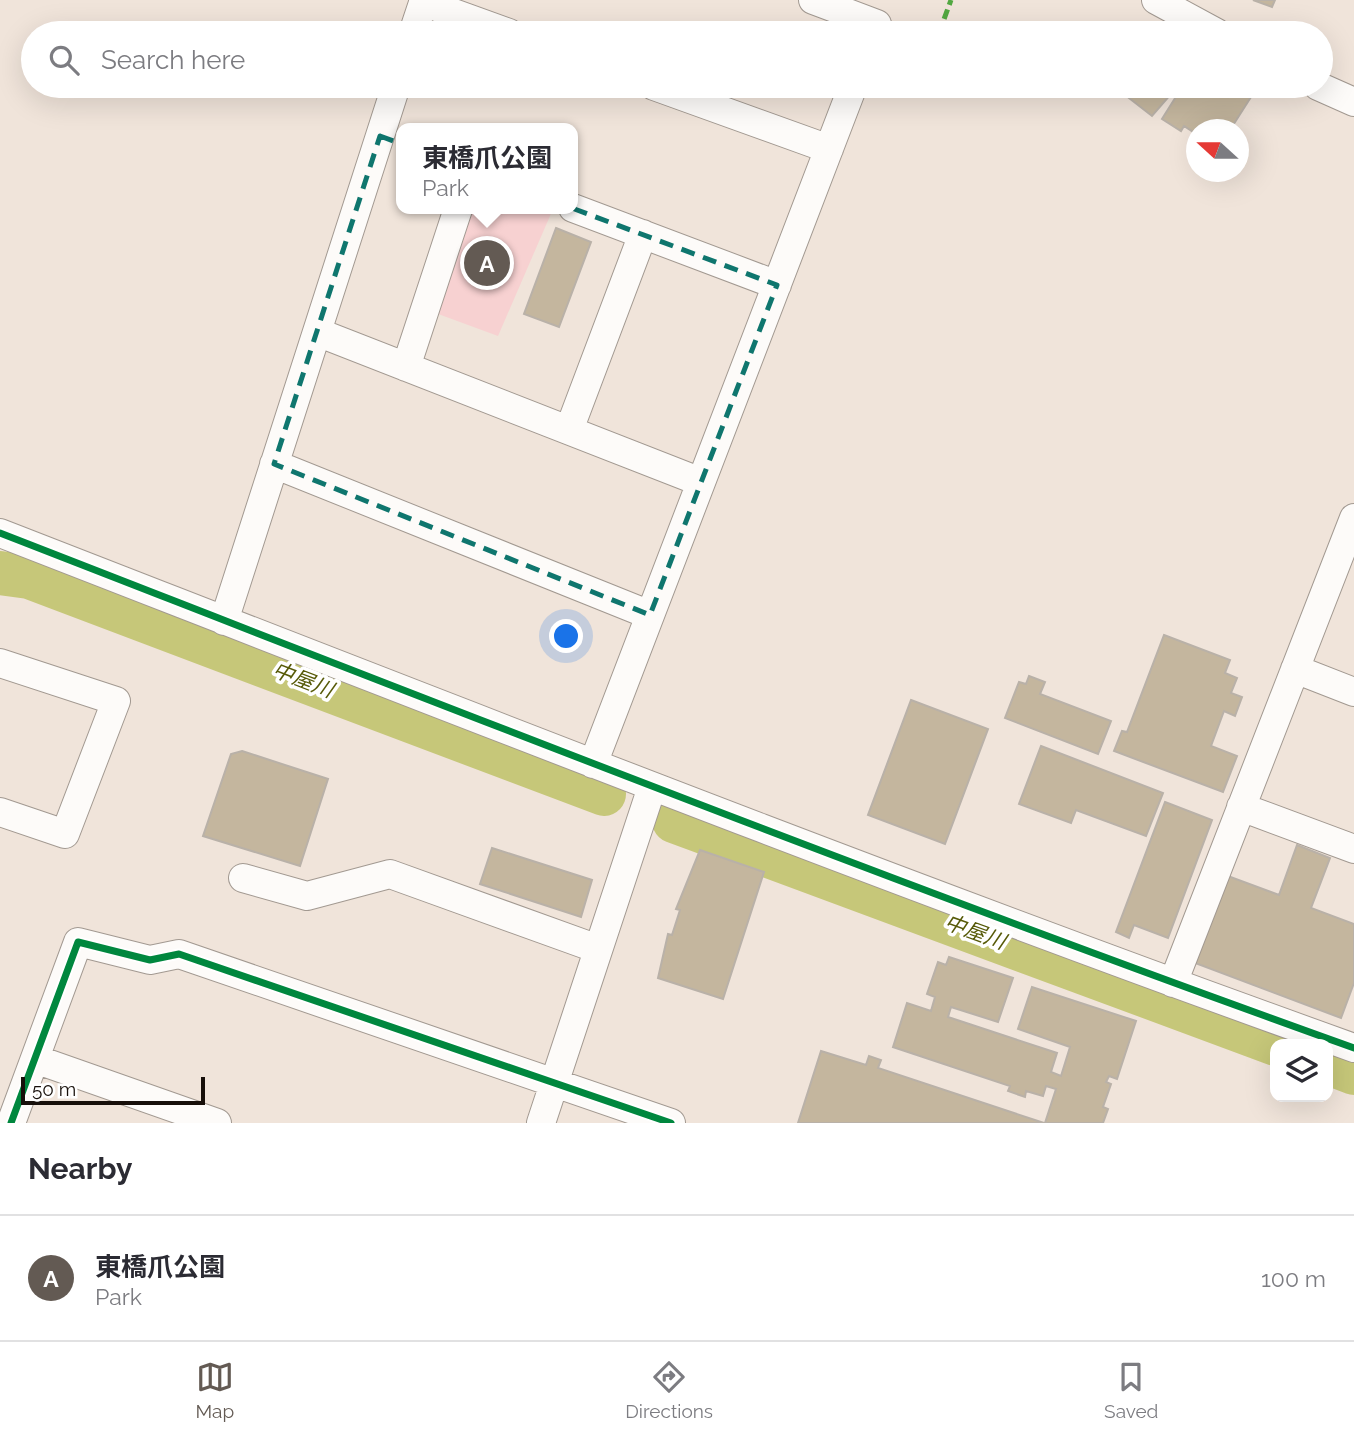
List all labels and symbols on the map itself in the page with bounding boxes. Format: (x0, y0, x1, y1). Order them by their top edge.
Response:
north arrow (1186, 119, 1249, 182)
pin: A (464, 237, 510, 289)
your location (549, 619, 583, 653)
water label: 中屋川 (269, 657, 339, 703)
water label: 中屋川 (941, 909, 1011, 955)
scale bar (21, 1074, 205, 1106)

